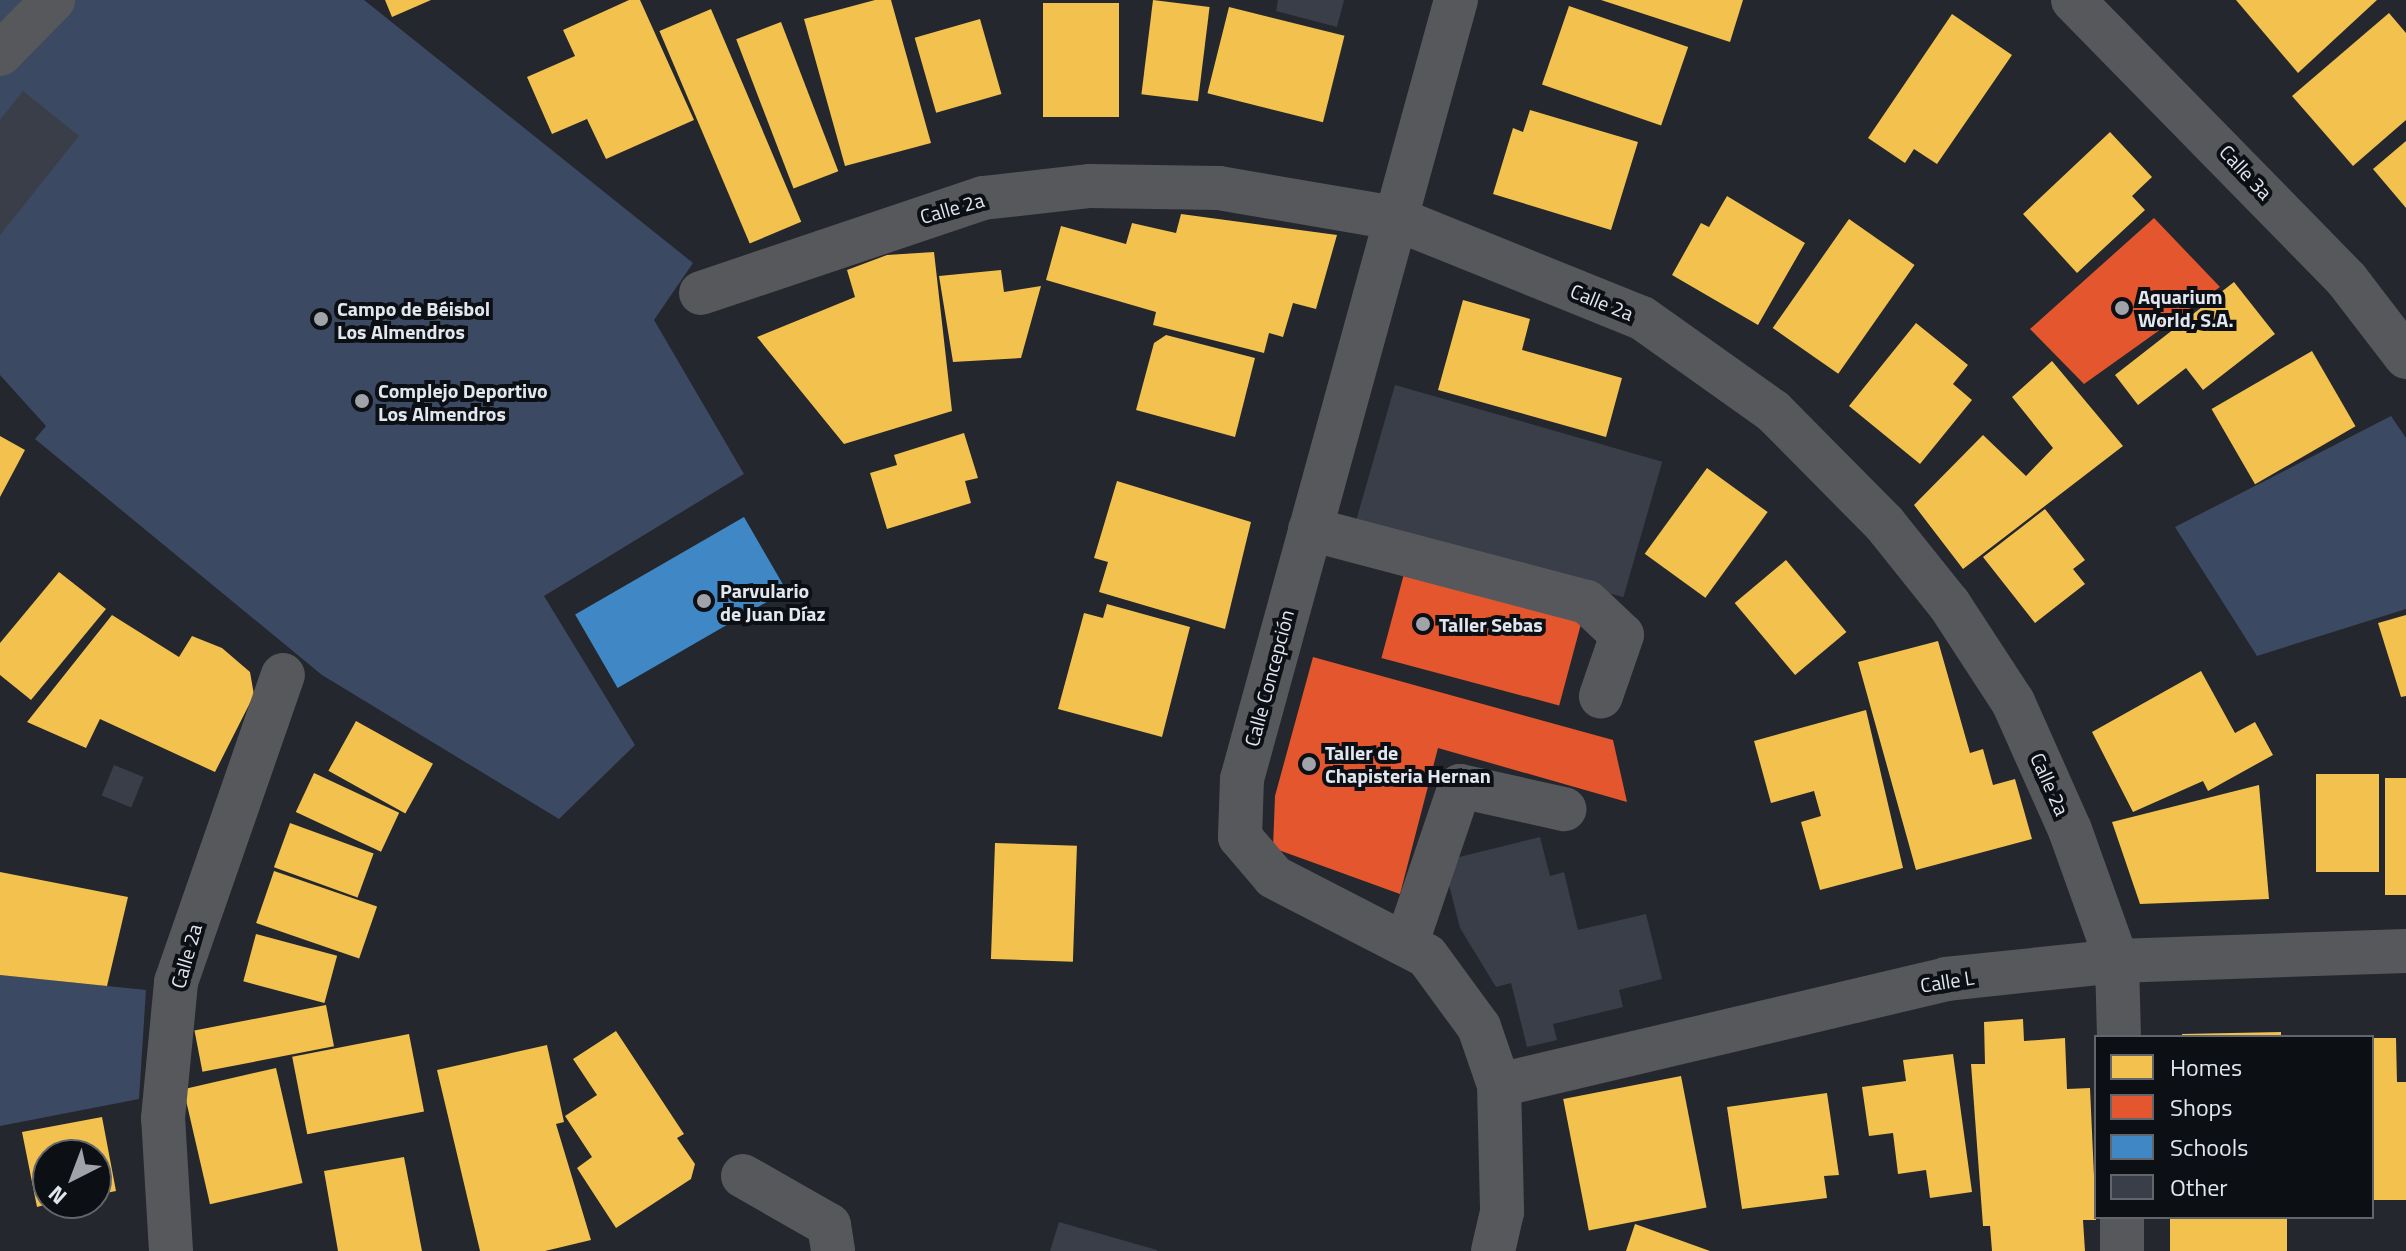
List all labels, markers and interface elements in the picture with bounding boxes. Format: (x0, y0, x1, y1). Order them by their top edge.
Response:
street label: Calle 3a (2215, 140, 2277, 204)
street label: Calle 2a (917, 187, 987, 229)
street label: Calle 2a (1567, 279, 1637, 325)
place label: Aquarium World, S.A. (2138, 284, 2233, 331)
place label: Campo de Béisbol Los Almendros (337, 296, 490, 343)
marker: Aquarium World, S.A. (2113, 299, 2131, 317)
marker: Campo de Béisbol Los Almendros (312, 310, 330, 328)
place label: Complejo Deportivo Los Almendros (378, 378, 548, 425)
marker: Complejo Deportivo Los Almendros (353, 392, 371, 410)
place label: Parvulario de Juan Díaz (720, 578, 826, 625)
marker: Parvulario de Juan Díaz (695, 592, 713, 610)
street label: Calle Concepción (1239, 607, 1299, 749)
place label: Taller Sebas (1439, 612, 1543, 636)
marker: Taller Sebas (1414, 615, 1432, 633)
place label: Taller de Chapisteria Hernan (1325, 740, 1491, 787)
street label: Calle 2a (2026, 749, 2074, 819)
marker: Taller de Chapisteria Hernan (1300, 755, 1318, 773)
street label: Calle 2a (165, 921, 207, 991)
street label: Calle L (1918, 965, 1976, 997)
legend (2094, 1035, 2374, 1219)
text: Homes (2170, 1049, 2242, 1085)
text: Shops (2170, 1089, 2232, 1125)
text: Schools (2170, 1129, 2248, 1165)
north arrow (32, 1139, 112, 1219)
text: Other (2170, 1169, 2228, 1205)
text: N (40, 1178, 74, 1213)

